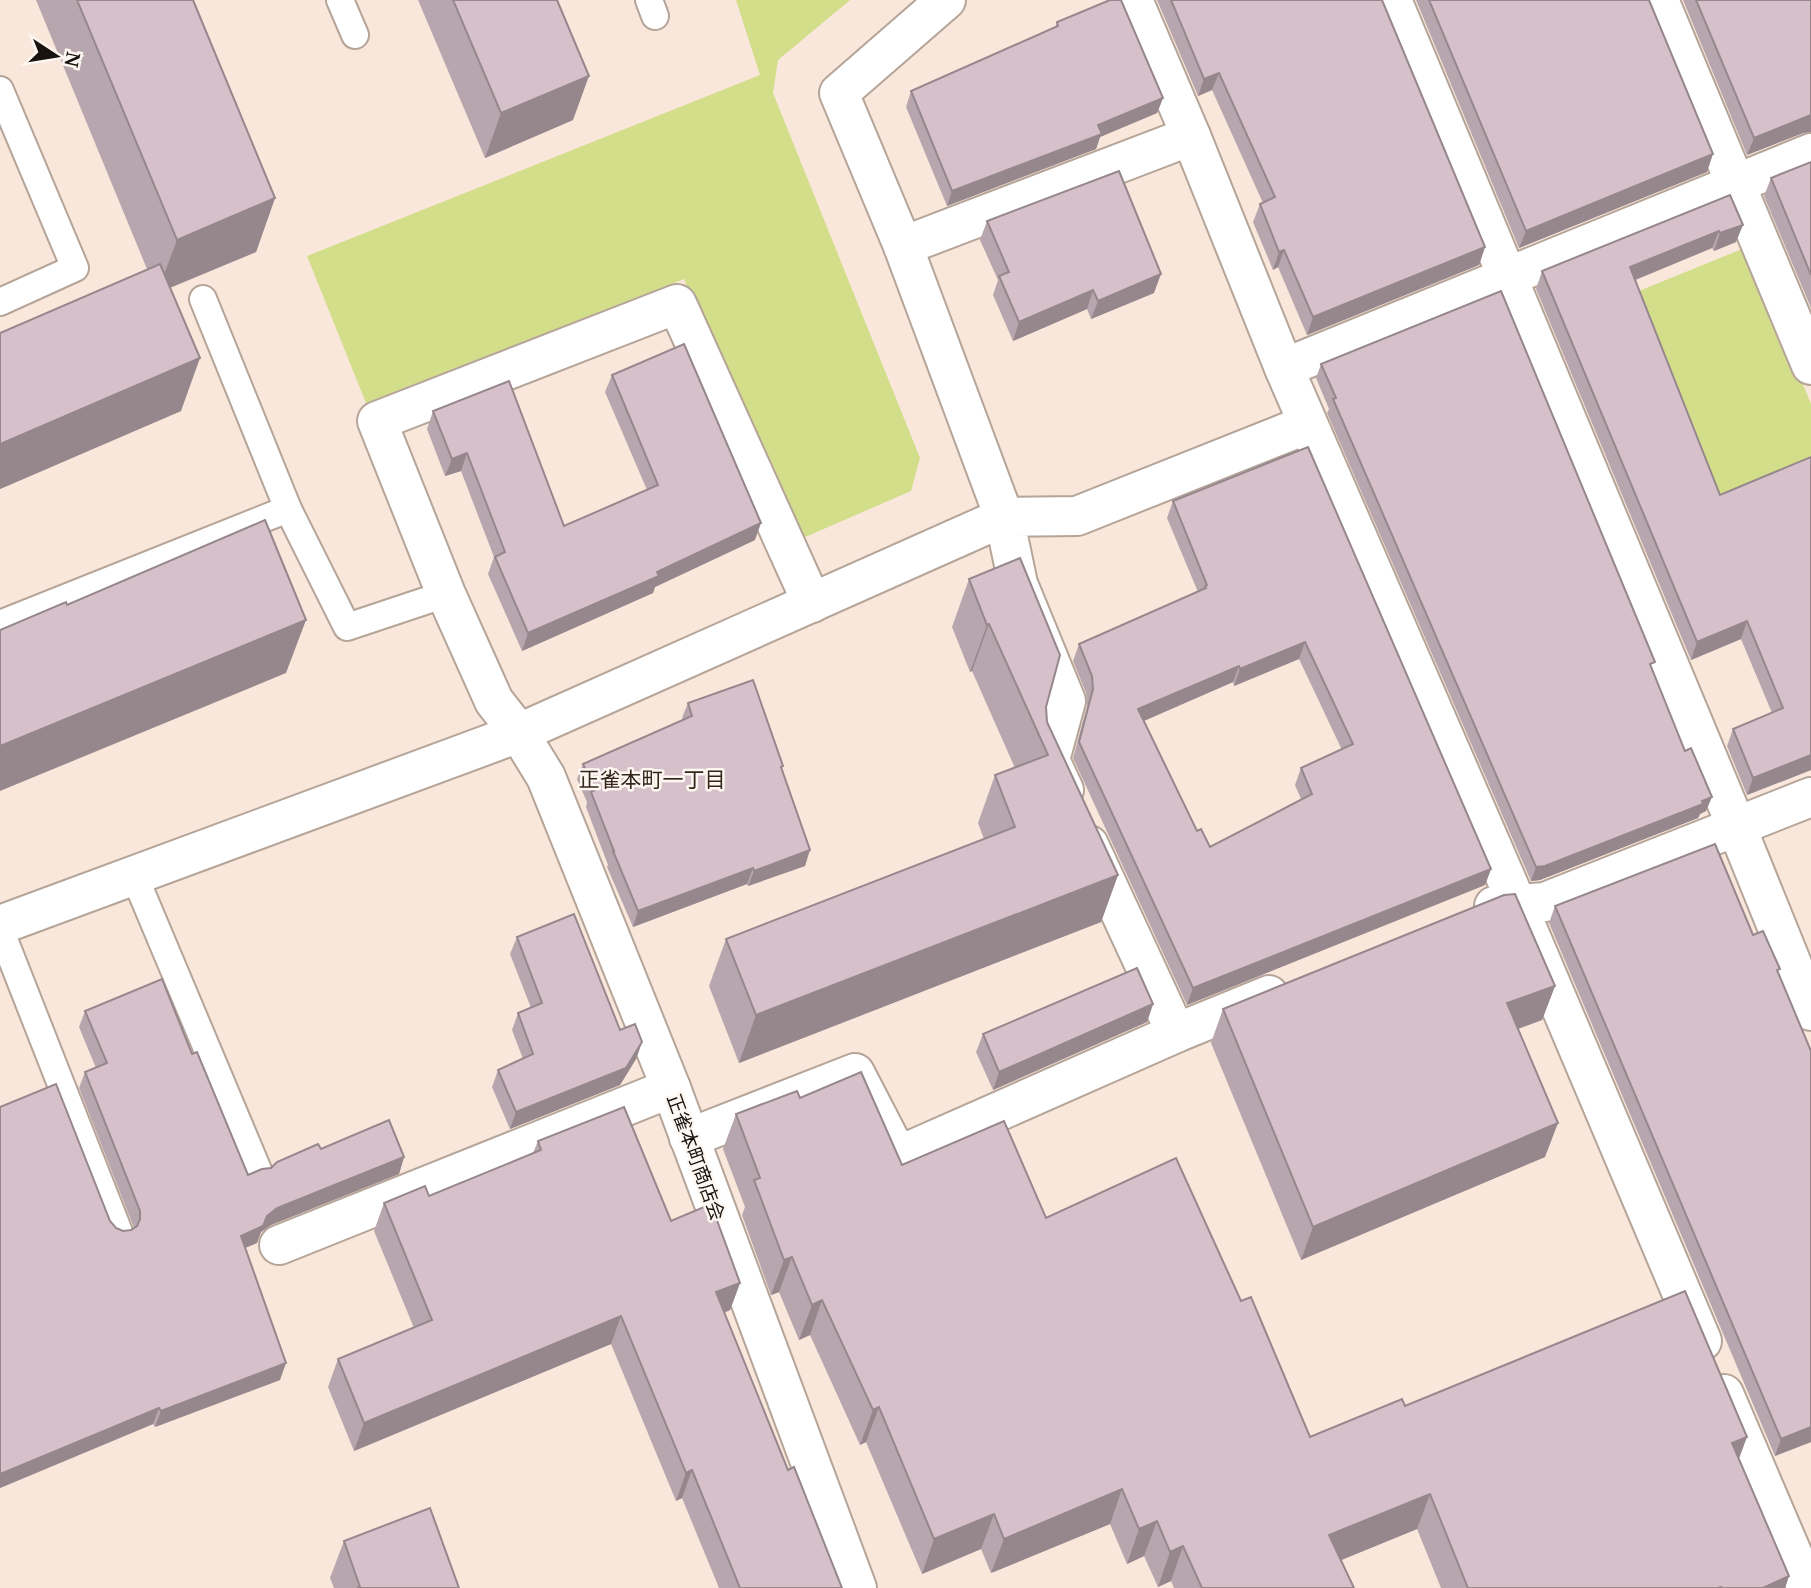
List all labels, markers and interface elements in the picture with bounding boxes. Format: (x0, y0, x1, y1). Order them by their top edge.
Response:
north arrow (21, 21, 91, 91)
text: N (58, 50, 87, 70)
district label: 正雀本町一丁目 (579, 765, 726, 793)
street label: 正雀本町商店会 (661, 1090, 731, 1224)

